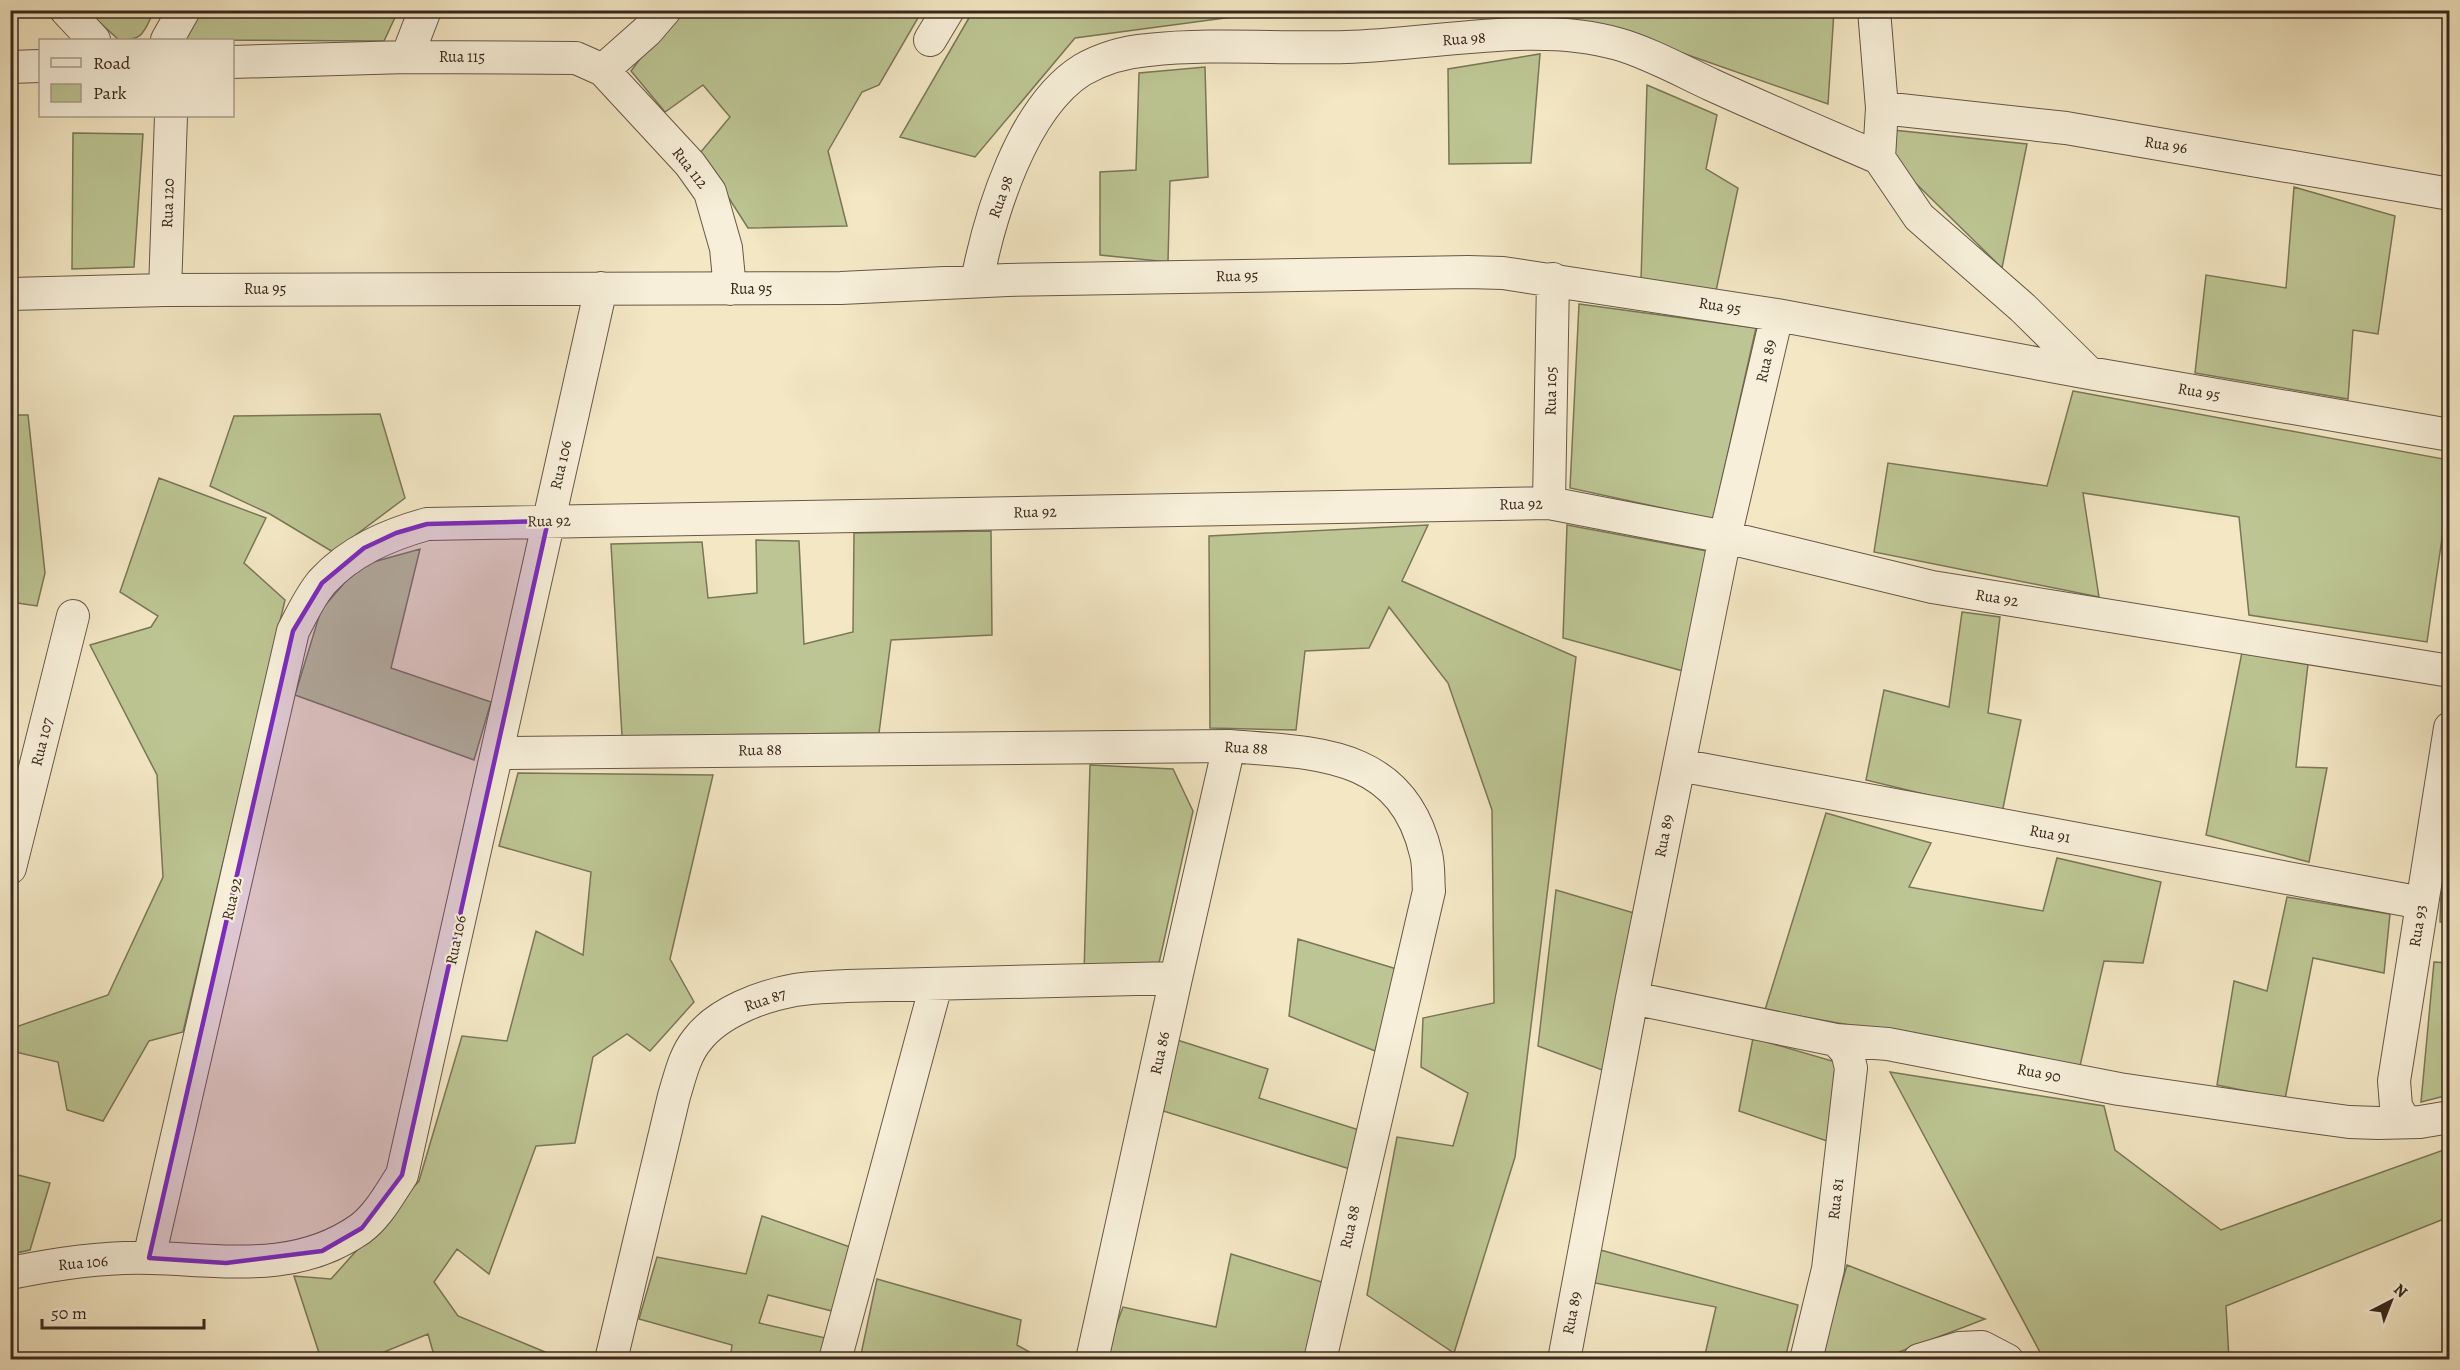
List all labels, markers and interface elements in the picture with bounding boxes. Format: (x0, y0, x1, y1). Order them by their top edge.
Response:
street label: Rua 98 (1441, 27, 1487, 51)
legend (39, 39, 234, 117)
street label: Rua 115 (439, 46, 485, 68)
text: Road (93, 51, 131, 75)
text: Park (93, 81, 127, 105)
street label: Rua 96 (2143, 131, 2189, 159)
street label: Rua 112 (667, 143, 713, 194)
street label: Rua 98 (983, 173, 1019, 221)
street label: Rua 120 (156, 178, 180, 228)
street label: Rua 95 (1215, 265, 1259, 287)
street label: Rua 95 (244, 278, 286, 300)
street label: Rua 95 (730, 278, 772, 300)
street label: Rua 95 (1697, 292, 1743, 320)
street label: Rua 89 (1750, 337, 1782, 385)
street label: Rua 105 (1540, 366, 1562, 416)
street label: Rua 95 (2176, 377, 2222, 407)
street label: Rua 106 (545, 438, 577, 492)
street label: Rua 92 (1499, 493, 1543, 515)
street label: Rua 92 (1013, 501, 1057, 523)
street label: Rua 92 (527, 510, 571, 532)
street label: Rua 92 (1974, 584, 2021, 612)
street label: Rua 107 (25, 715, 59, 769)
street label: Rua 88 (1223, 736, 1269, 760)
street label: Rua 88 (738, 739, 782, 761)
street label: Rua 89 (1649, 812, 1679, 860)
street label: Rua 91 (2028, 819, 2073, 849)
street label: Rua 92 (216, 875, 248, 923)
street label: Rua 93 (2404, 903, 2432, 949)
street label: Rua 106 (440, 913, 472, 967)
street label: Rua 87 (741, 983, 789, 1017)
street label: Rua 86 (1145, 1029, 1175, 1077)
street label: Rua 90 (2015, 1058, 2063, 1088)
street label: Rua 81 (1823, 1176, 1850, 1221)
street label: Rua 88 (1334, 1203, 1366, 1251)
street label: Rua 106 (57, 1250, 109, 1276)
north arrow (2361, 1271, 2421, 1331)
text: N (2389, 1279, 2412, 1303)
street label: Rua 89 (1557, 1289, 1587, 1337)
scale bar (42, 1292, 204, 1330)
text: 50 m (51, 1301, 87, 1325)

